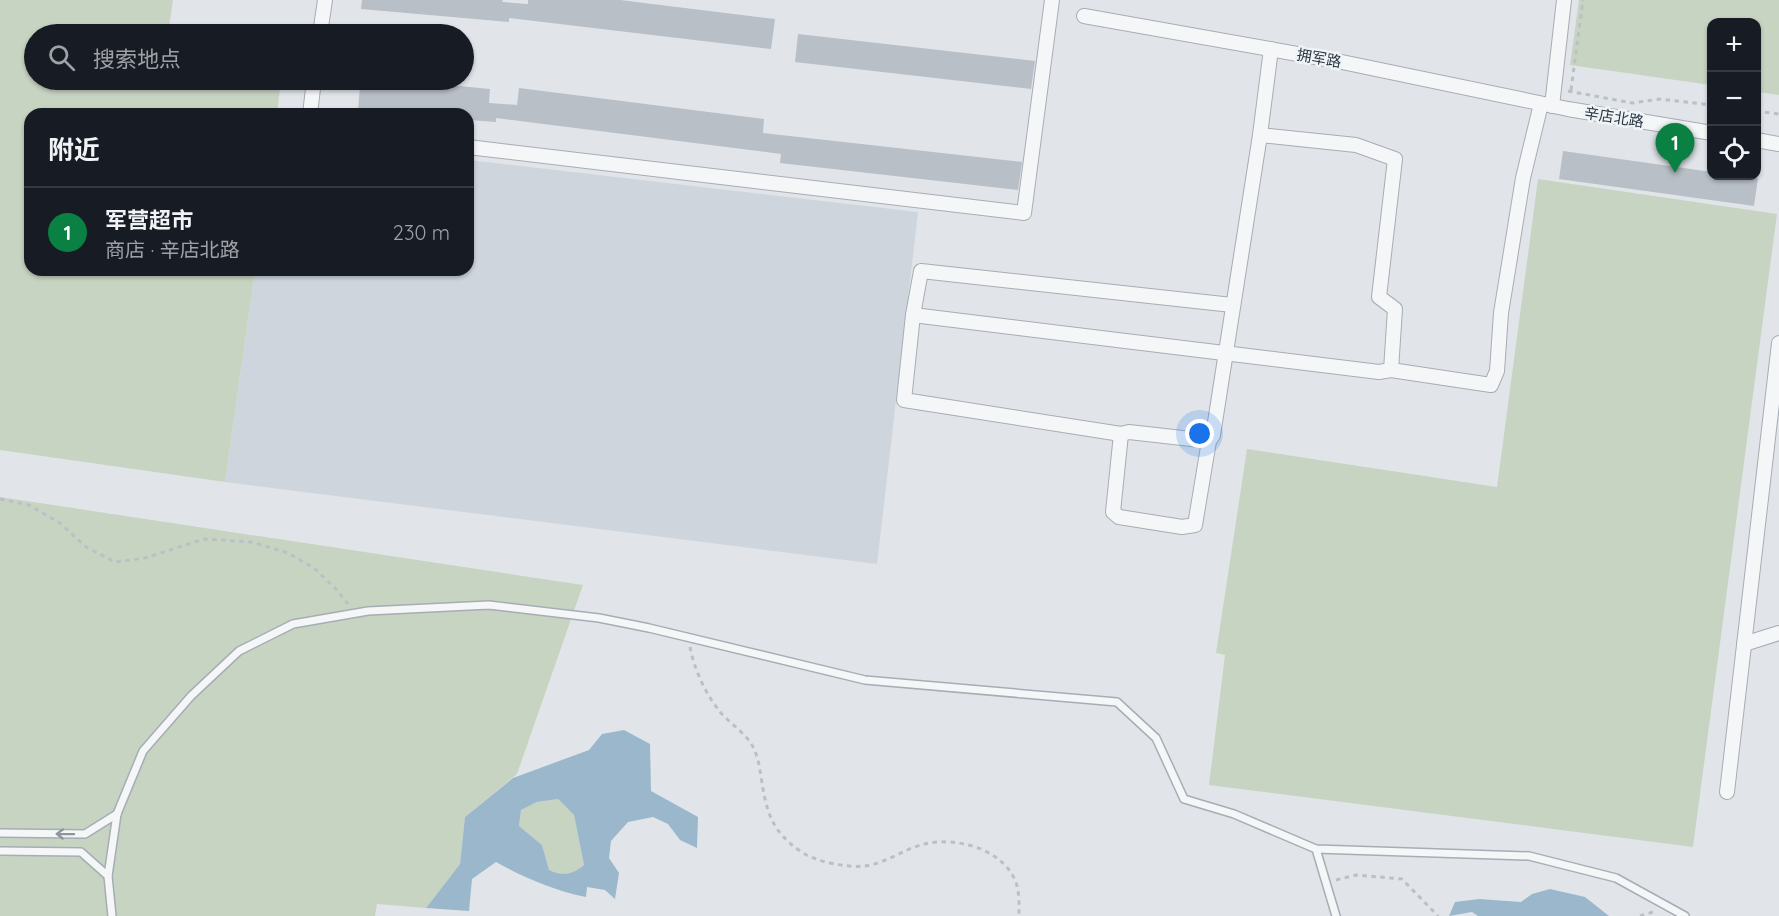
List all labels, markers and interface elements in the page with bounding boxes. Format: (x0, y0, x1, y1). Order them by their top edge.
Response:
map controls (1707, 18, 1761, 180)
button: + (1707, 18, 1761, 72)
search box (24, 24, 474, 90)
icon: search (45, 41, 78, 74)
text: 搜索地点 (93, 45, 181, 73)
street label: 拥军路 (1295, 45, 1343, 71)
button: − (1707, 72, 1761, 126)
street label: 辛店北路 (1583, 103, 1645, 131)
pin: 1 (1656, 124, 1694, 173)
button: locate (1707, 126, 1761, 180)
text: 附近 (48, 133, 100, 166)
text: 军营超市 (105, 206, 193, 234)
text: 1 (64, 220, 71, 245)
text: 230 m (393, 220, 450, 245)
text: 商店 · 辛店北路 (105, 237, 240, 262)
your location (1185, 419, 1214, 448)
one-way arrow (55, 828, 75, 840)

